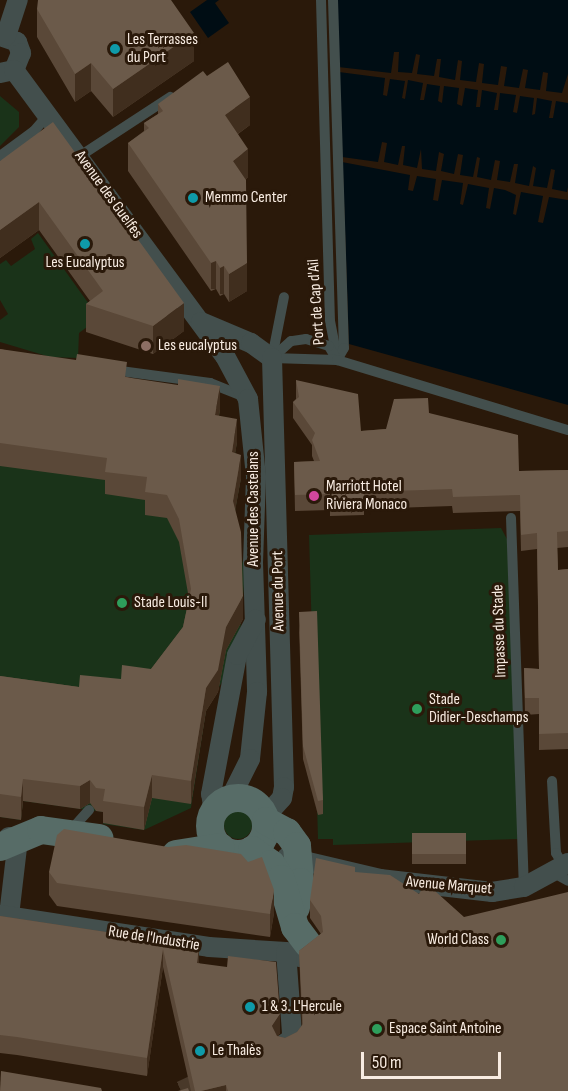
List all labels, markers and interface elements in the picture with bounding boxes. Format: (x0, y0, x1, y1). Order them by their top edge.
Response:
place label: Les Terrasses du Port (127, 30, 198, 68)
marker: Les Terrasses du Port (108, 42, 122, 56)
street label: Avenue des Guelfes (70, 147, 146, 243)
place label: Memmo Center (205, 188, 287, 208)
marker: Memmo Center (186, 191, 200, 205)
marker: Les Eucalyptus (78, 237, 92, 251)
place label: Les Eucalyptus (45, 253, 125, 273)
street label: Port de Cap d'Ail (304, 258, 330, 346)
place label: Les eucalyptus (158, 336, 237, 356)
marker: Les eucalyptus (139, 339, 153, 353)
street label: Avenue des Castelans (244, 451, 264, 567)
place label: Marriott Hotel Riviera Monaco (326, 477, 407, 515)
marker: Marriott Hotel Riviera Monaco (307, 489, 321, 503)
street label: Avenue du Port (269, 551, 289, 631)
street label: Impasse du Stade (489, 584, 511, 678)
place label: Stade Louis-II (134, 593, 208, 613)
marker: Stade Louis-II (115, 596, 129, 610)
place label: Stade Didier-Deschamps (429, 690, 528, 728)
marker: Stade Didier-Deschamps (410, 702, 424, 716)
street label: Avenue Marquet (405, 873, 493, 899)
street label: Rue de l'Industrie (107, 922, 201, 956)
place label: World Class (427, 930, 489, 950)
marker: World Class (494, 933, 508, 947)
place label: 1 & 3. L'Hercule (262, 997, 342, 1017)
marker: 1 & 3. L'Hercule (243, 1000, 257, 1014)
place label: Espace Saint Antoine (389, 1019, 502, 1039)
marker: Espace Saint Antoine (370, 1022, 384, 1036)
scale bar (364, 1040, 504, 1078)
place label: Le Thalès (212, 1041, 261, 1061)
marker: Le Thalès (193, 1044, 207, 1058)
text: 50 m (372, 1052, 402, 1073)

